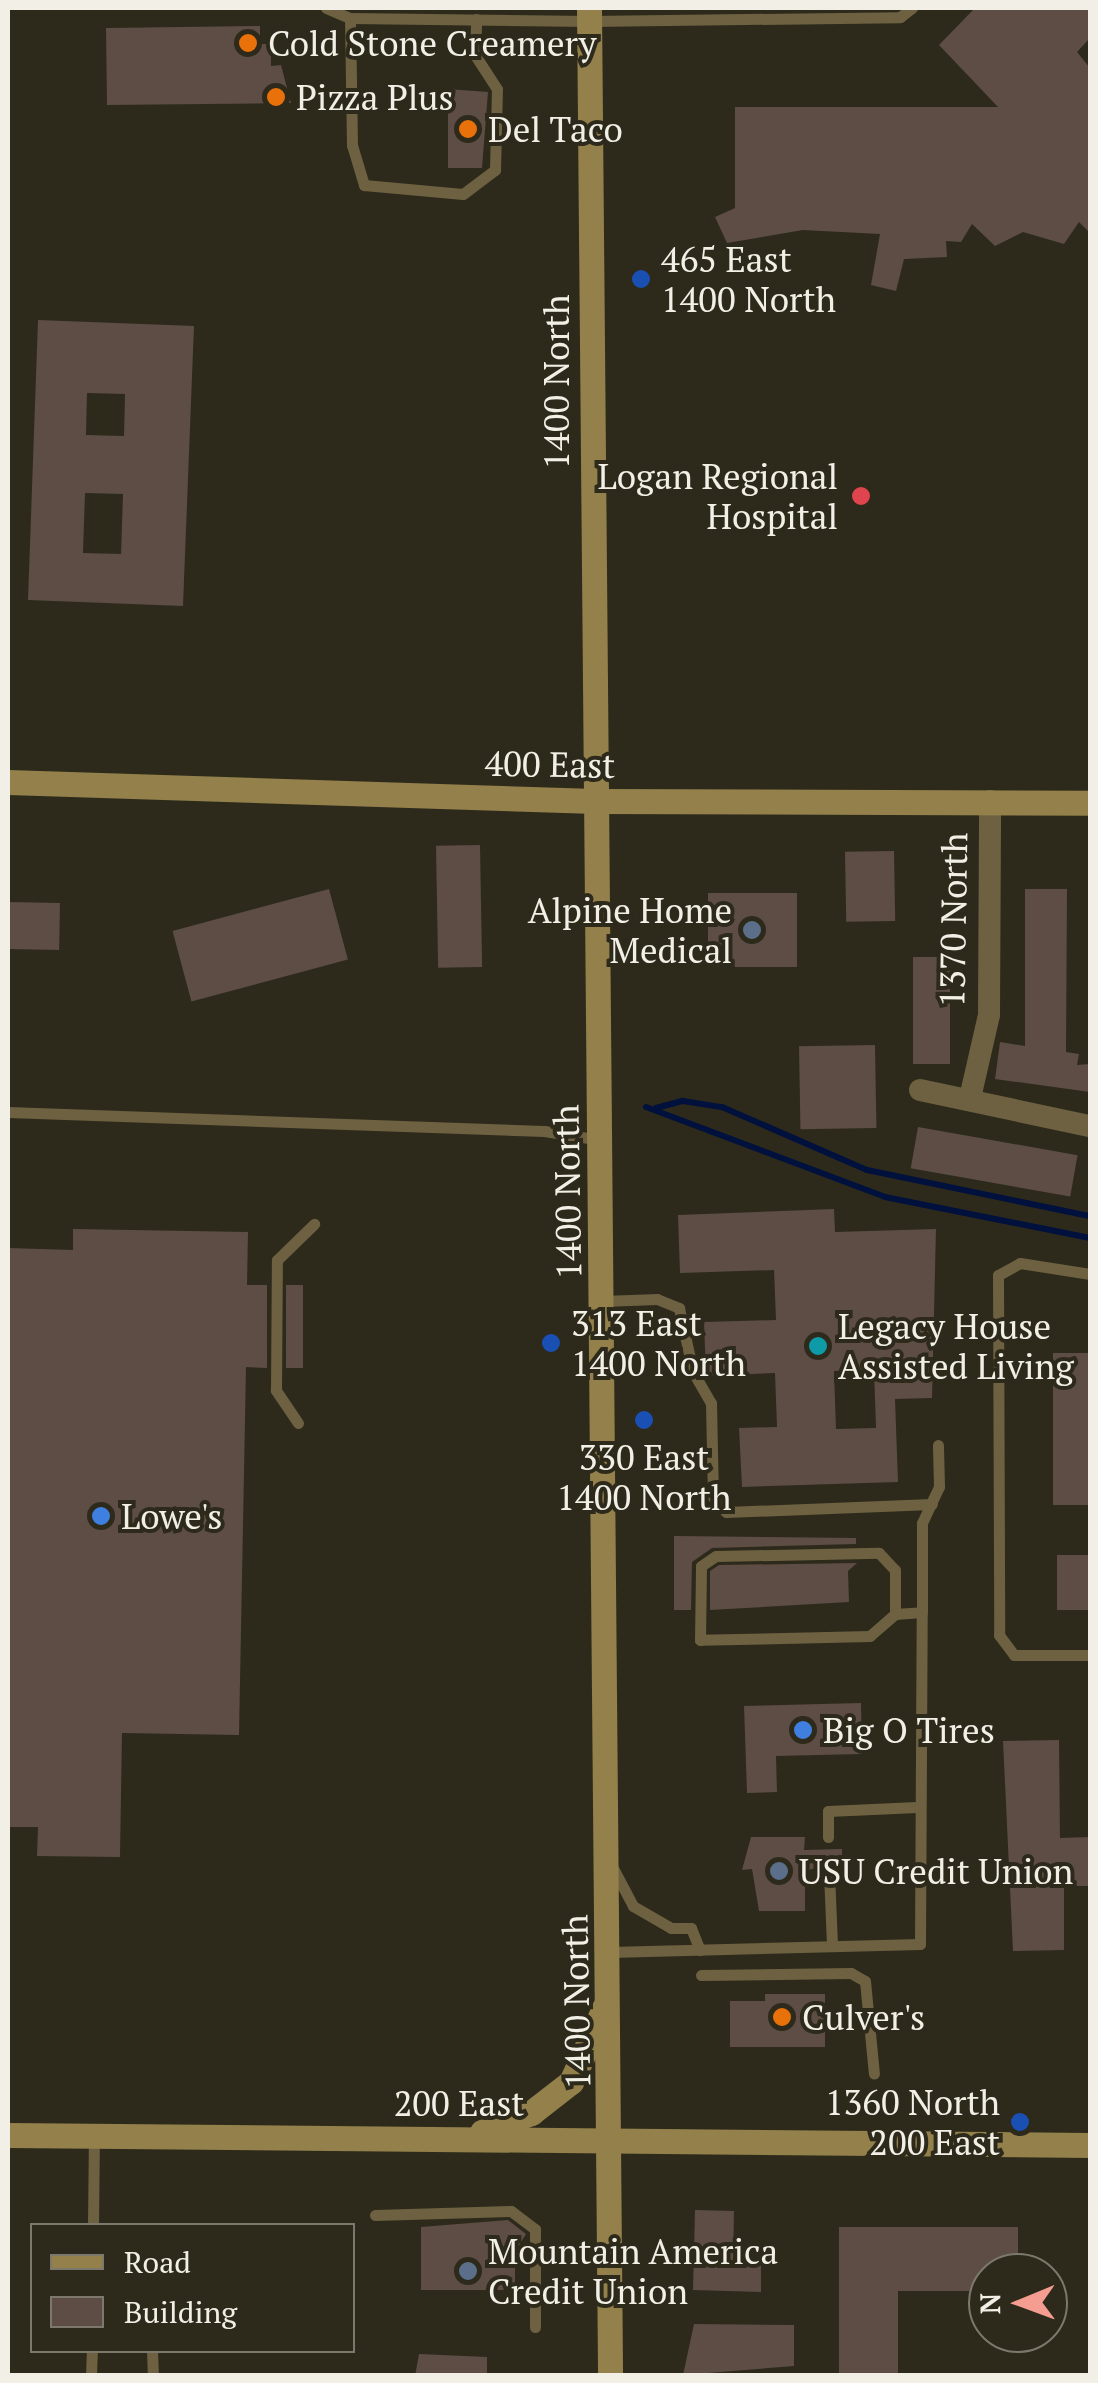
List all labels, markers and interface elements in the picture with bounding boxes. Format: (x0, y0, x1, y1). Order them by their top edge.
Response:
place label: Cold Stone Creamery (268, 22, 596, 64)
marker: Cold Stone Creamery (237, 32, 259, 54)
place label: Pizza Plus (296, 76, 454, 118)
marker: Pizza Plus (265, 86, 287, 108)
place label: Del Taco (488, 108, 623, 150)
marker: Del Taco (457, 118, 479, 140)
place label: 465 East 1400 North (661, 238, 836, 320)
marker: 465 East 1400 North (630, 268, 652, 290)
street label: 1400 North (535, 294, 577, 470)
place label: Logan Regional Hospital (598, 455, 838, 537)
marker: Logan Regional Hospital (848, 483, 874, 509)
street label: 400 East (484, 742, 616, 786)
street label: 1370 North (930, 832, 976, 1008)
place label: Alpine Home Medical (528, 889, 732, 971)
marker: Alpine Home Medical (741, 919, 763, 941)
street label: 1400 North (544, 1104, 590, 1280)
place label: 313 East 1400 North (571, 1302, 746, 1384)
place label: Legacy House Assisted Living (838, 1305, 1074, 1387)
marker: 313 East 1400 North (540, 1332, 562, 1354)
marker: Legacy House Assisted Living (807, 1335, 829, 1357)
marker: 330 East 1400 North (633, 1409, 655, 1431)
place label: 330 East 1400 North (556, 1436, 732, 1518)
place label: Lowe's (121, 1495, 222, 1537)
marker: Lowe's (90, 1505, 112, 1527)
place label: Big O Tires (823, 1709, 995, 1751)
marker: Big O Tires (792, 1719, 814, 1741)
place label: USU Credit Union (799, 1850, 1073, 1892)
marker: USU Credit Union (768, 1860, 790, 1882)
street label: 1400 North (553, 1914, 599, 2090)
place label: Culver's (802, 1996, 925, 2038)
marker: Culver's (771, 2006, 793, 2028)
place label: 1360 North 200 East (825, 2081, 1000, 2163)
street label: 200 East (394, 2082, 524, 2124)
marker: 1360 North 200 East (1009, 2111, 1031, 2133)
legend (30, 2223, 355, 2353)
place label: Mountain America Credit Union (488, 2230, 779, 2312)
text: Road (124, 2242, 191, 2282)
north arrow (968, 2253, 1068, 2353)
marker: Mountain America Credit Union (457, 2260, 479, 2282)
text: Building (124, 2292, 237, 2332)
text: N (971, 2293, 1008, 2314)

